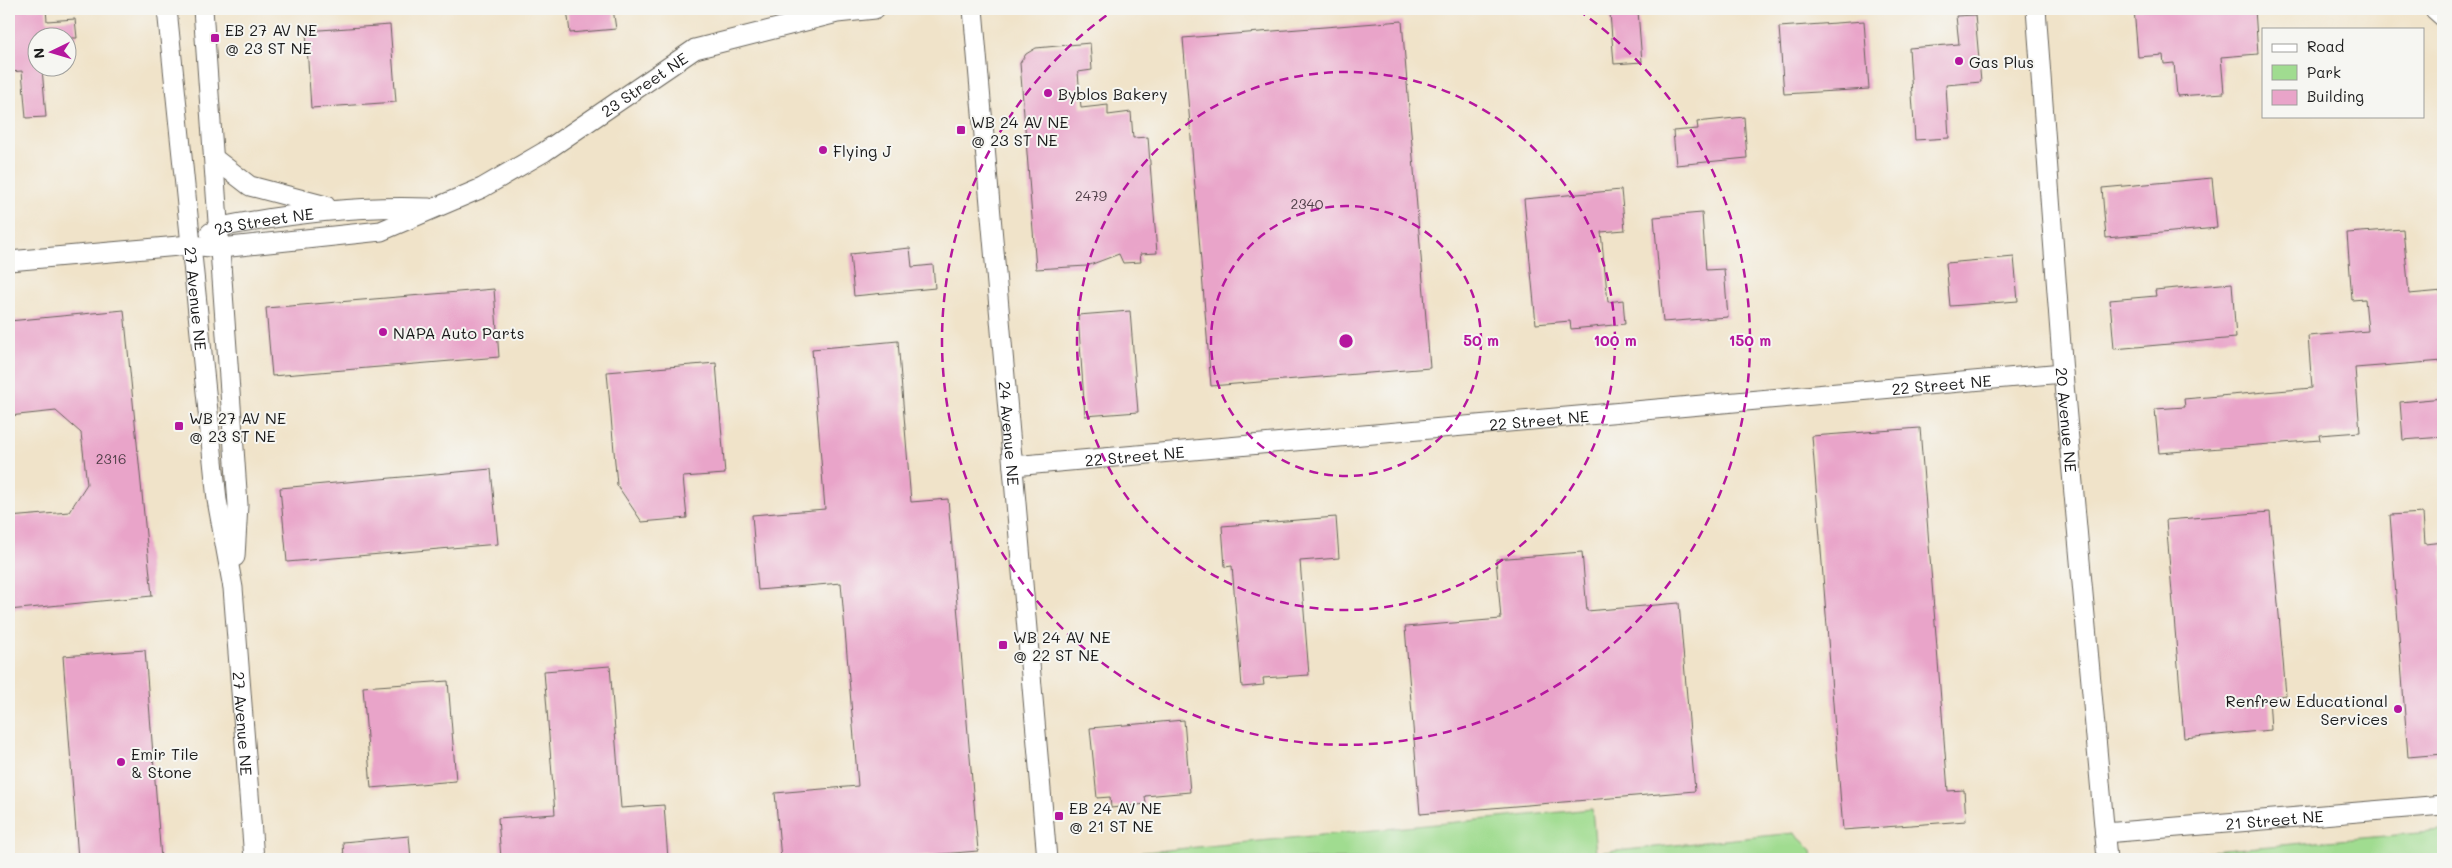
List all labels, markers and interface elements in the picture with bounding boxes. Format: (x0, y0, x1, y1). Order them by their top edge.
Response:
place label: EB 27 AV NE @ 23 ST NE (225, 19, 317, 58)
north arrow (28, 28, 78, 78)
legend (2262, 28, 2424, 118)
marker: EB 27 AV NE @ 23 ST NE (209, 32, 221, 44)
text: Road (2307, 36, 2344, 56)
text: N (29, 47, 48, 59)
street label: 23 Street NE (596, 47, 691, 121)
place label: Gas Plus (1969, 51, 2034, 72)
marker: Gas Plus (1953, 55, 1965, 67)
text: Park (2307, 62, 2341, 82)
place label: Byblos Bakery (1058, 83, 1168, 104)
text: Building (2307, 86, 2364, 106)
marker: Byblos Bakery (1042, 87, 1054, 99)
place label: WB 24 AV NE @ 23 ST NE (971, 111, 1069, 150)
marker: WB 24 AV NE @ 23 ST NE (955, 124, 967, 136)
place label: Flying J (833, 140, 891, 161)
marker: Flying J (817, 144, 829, 156)
house number: 2479 (1075, 186, 1107, 205)
house number: 2340 (1291, 194, 1324, 213)
street label: 23 Street NE (210, 202, 315, 239)
street label: 27 Avenue NE (181, 245, 212, 352)
place label: NAPA Auto Parts (393, 322, 525, 343)
marker: NAPA Auto Parts (377, 326, 389, 338)
text: 50 m (1463, 330, 1499, 350)
text: 100 m (1593, 330, 1637, 350)
text: 150 m (1729, 330, 1771, 350)
centre of rings (1337, 332, 1355, 350)
street label: 20 Avenue NE (2052, 367, 2082, 473)
street label: 22 Street NE (1891, 369, 1992, 399)
street label: 24 Avenue NE (995, 380, 1025, 487)
street label: 22 Street NE (1488, 405, 1590, 434)
place label: WB 27 AV NE @ 23 ST NE (189, 407, 286, 446)
marker: WB 27 AV NE @ 23 ST NE (173, 420, 185, 432)
street label: 22 Street NE (1084, 440, 1185, 470)
house number: 2316 (96, 449, 126, 468)
place label: WB 24 AV NE @ 22 ST NE (1013, 626, 1111, 665)
marker: WB 24 AV NE @ 22 ST NE (997, 639, 1009, 651)
street label: 27 Avenue NE (229, 671, 258, 777)
place label: Renfrew Educational Services (2226, 690, 2388, 729)
marker: Renfrew Educational Services (2392, 703, 2404, 715)
place label: Emir Tile & Stone (131, 743, 199, 782)
marker: Emir Tile & Stone (115, 756, 127, 768)
place label: EB 24 AV NE @ 21 ST NE (1069, 797, 1162, 836)
street label: 21 Street NE (2225, 804, 2324, 833)
marker: EB 24 AV NE @ 21 ST NE (1053, 810, 1065, 822)

